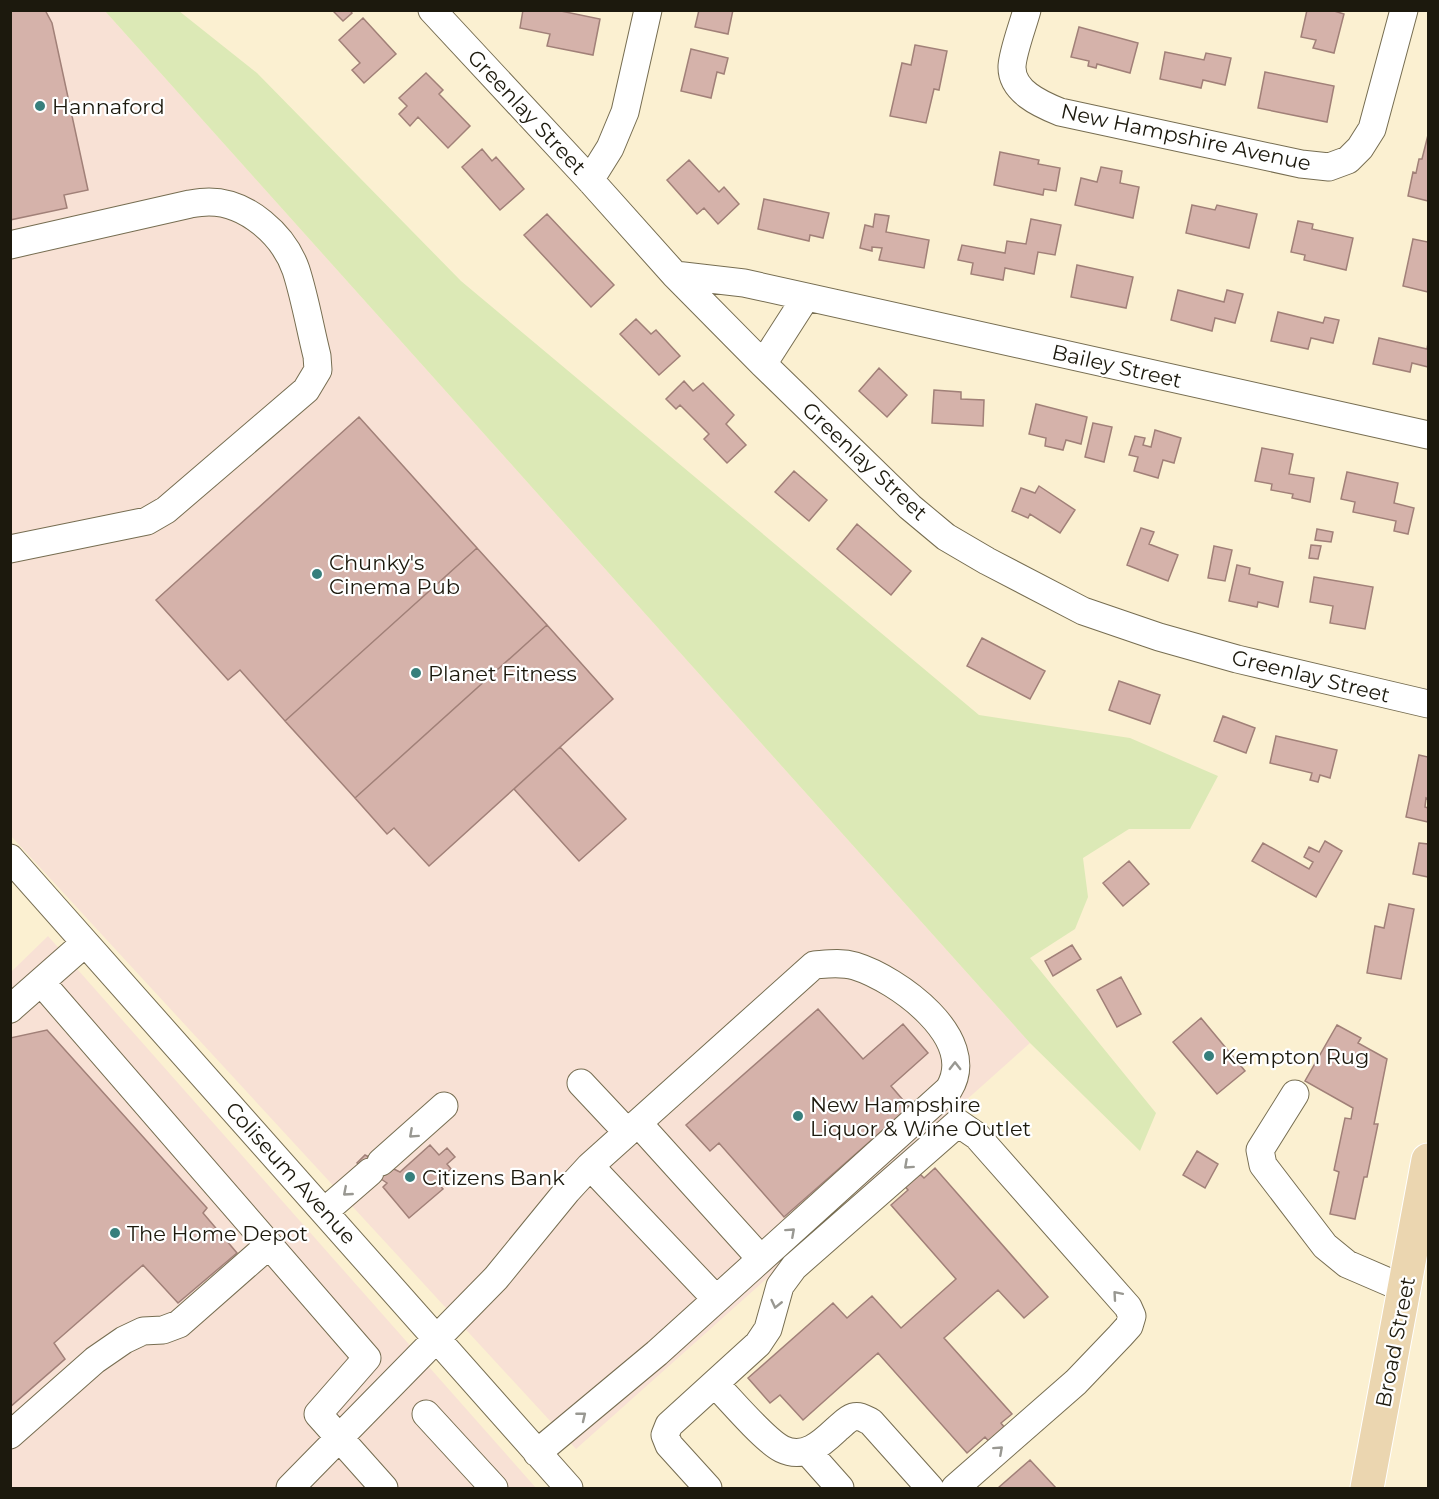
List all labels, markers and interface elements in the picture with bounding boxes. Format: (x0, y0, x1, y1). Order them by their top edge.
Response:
street label: Greenlay Street (463, 44, 591, 180)
place label: Hannaford (52, 94, 165, 119)
street label: New Hampshire Avenue (1059, 98, 1313, 176)
marker: Hannaford (33, 99, 47, 113)
street label: Bailey Street (1050, 339, 1184, 393)
street label: Greenlay Street (797, 397, 933, 525)
place label: Chunky's Cinema Pub (329, 550, 460, 599)
marker: Chunky's Cinema Pub (310, 567, 324, 581)
street label: Greenlay Street (1229, 644, 1393, 708)
place label: Planet Fitness (428, 661, 577, 686)
marker: Planet Fitness (409, 666, 423, 680)
place label: Kempton Rug (1221, 1044, 1369, 1069)
marker: Kempton Rug (1202, 1049, 1216, 1063)
one-way arrow (949, 1061, 961, 1070)
place label: New Hampshire Liquor & Wine Outlet (810, 1092, 1031, 1141)
street label: Coliseum Avenue (220, 1097, 362, 1249)
marker: New Hampshire Liquor & Wine Outlet (791, 1109, 805, 1123)
one-way arrow (409, 1127, 419, 1138)
one-way arrow (904, 1158, 915, 1169)
place label: Citizens Bank (422, 1165, 565, 1190)
marker: Citizens Bank (403, 1170, 417, 1184)
one-way arrow (343, 1184, 354, 1195)
place label: The Home Depot (127, 1221, 308, 1246)
marker: The Home Depot (108, 1226, 122, 1240)
one-way arrow (785, 1228, 795, 1239)
street label: Broad Street (1370, 1274, 1420, 1410)
one-way arrow (1113, 1291, 1124, 1301)
one-way arrow (770, 1298, 783, 1308)
one-way arrow (576, 1413, 587, 1424)
one-way arrow (992, 1446, 1003, 1457)

